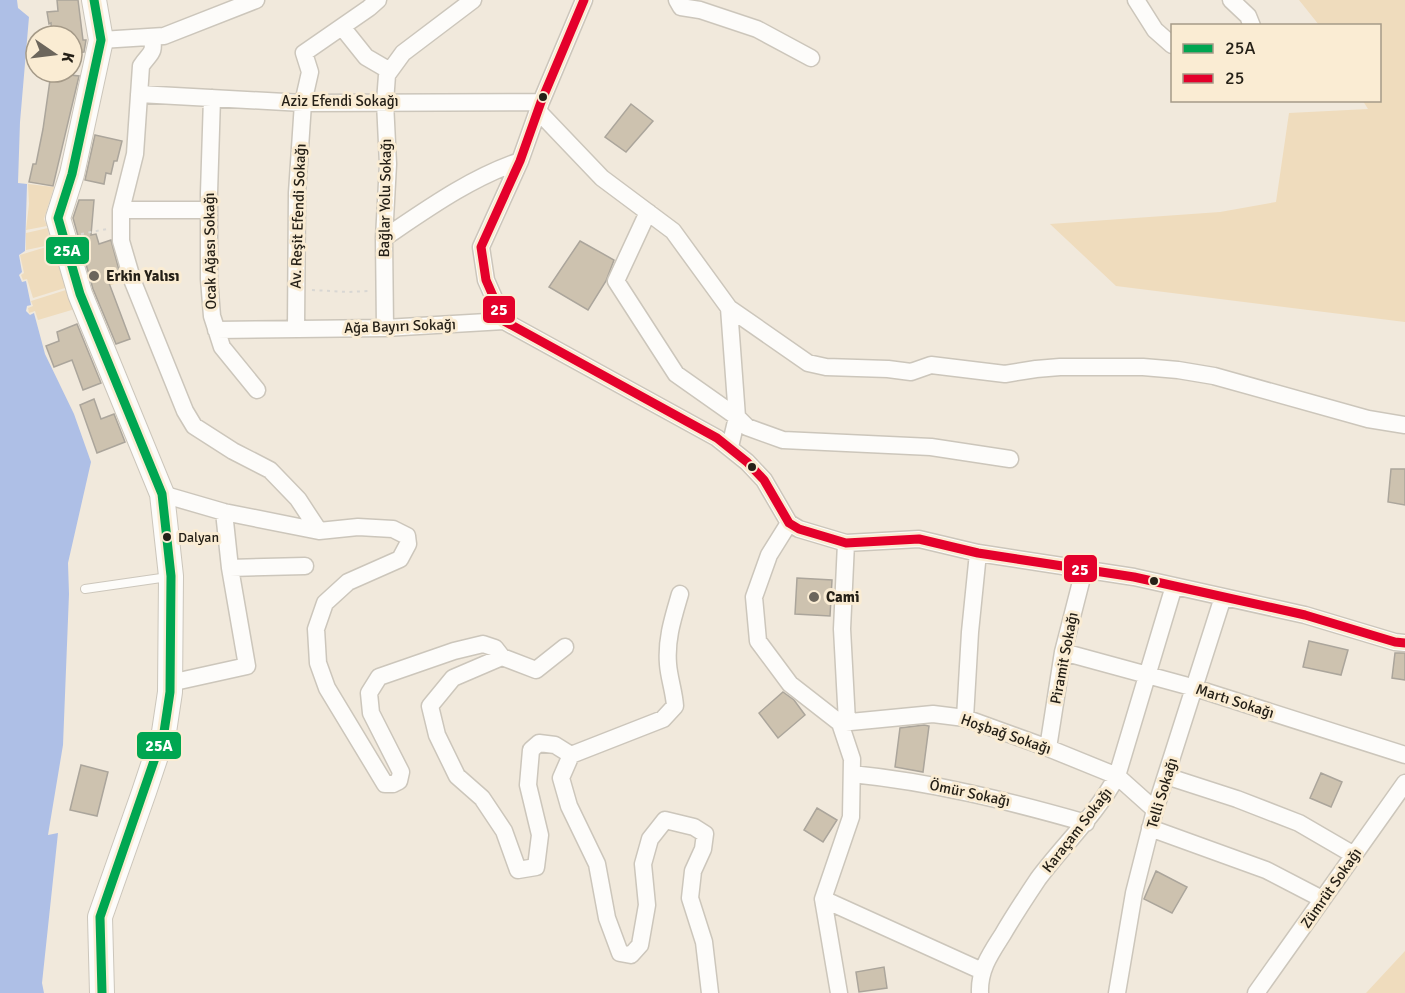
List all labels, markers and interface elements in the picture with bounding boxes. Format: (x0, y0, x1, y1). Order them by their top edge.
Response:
north arrow (24, 24, 84, 84)
legend (1171, 24, 1381, 102)
text: 25A (1225, 37, 1255, 59)
text: K (57, 50, 78, 65)
text: 25 (1225, 67, 1244, 89)
unlabelled marker (537, 91, 549, 103)
street label: Aziz Efendi Sokağı (281, 92, 399, 110)
street label: Bağlar Yolu Sokağı (375, 138, 395, 258)
street label: Av. Reşit Efendi Sokağı (286, 143, 310, 289)
street label: Ocak Ağası Sokağı (200, 192, 220, 310)
line badge: 25A (45, 236, 90, 265)
text: 25A (53, 241, 82, 261)
place label: Erkin Yalısı (106, 267, 180, 285)
marker: Erkin Yalısı (87, 269, 101, 283)
line badge: 25 (482, 295, 516, 324)
text: 25 (490, 300, 508, 320)
street label: Ağa Bayırı Sokağı (344, 315, 456, 337)
unlabelled marker (746, 461, 758, 473)
place label: Dalyan (178, 529, 219, 546)
marker: Dalyan (161, 531, 173, 543)
line badge: 25 (1063, 554, 1098, 583)
text: 25 (1071, 560, 1089, 580)
unlabelled marker (1148, 575, 1160, 587)
place label: Cami (826, 588, 859, 606)
marker: Cami (807, 590, 821, 604)
street label: Piramit Sokağı (1046, 610, 1082, 706)
street label: Martı Sokağı (1193, 680, 1277, 722)
street label: Hoşbağ Sokağı (958, 710, 1054, 758)
line badge: 25A (136, 731, 182, 760)
text: 25A (145, 736, 174, 756)
street label: Telli Sokağı (1143, 756, 1181, 830)
street label: Ömür Sokağı (928, 776, 1012, 810)
street label: Karaçam Sokağı (1038, 784, 1116, 876)
street label: Zümrüt Sokağı (1297, 844, 1365, 932)

